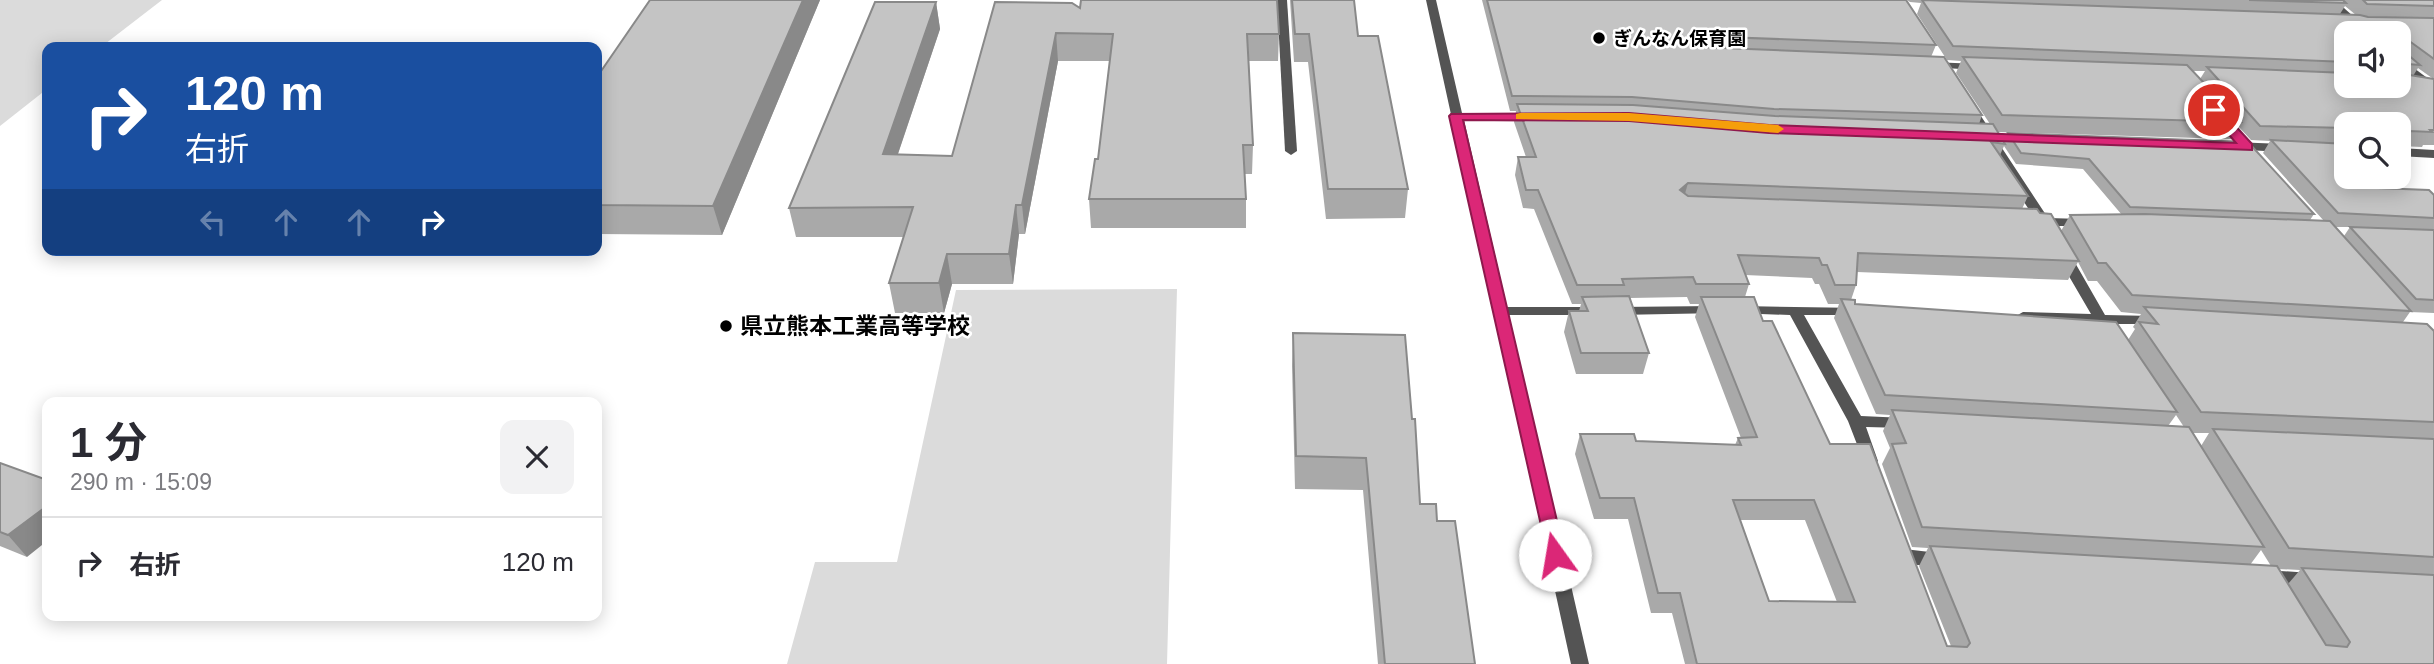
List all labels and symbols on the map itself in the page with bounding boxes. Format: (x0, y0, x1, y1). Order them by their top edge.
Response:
place label: ぎんなん保育園 (1613, 28, 1746, 49)
marker: ぎんなん保育園 (1591, 30, 1607, 46)
pin (2184, 80, 2244, 140)
place label: 県立熊本工業高等学校 (740, 313, 970, 339)
marker: 県立熊本工業高等学校 (718, 318, 734, 334)
position arrow (1518, 518, 1592, 592)

